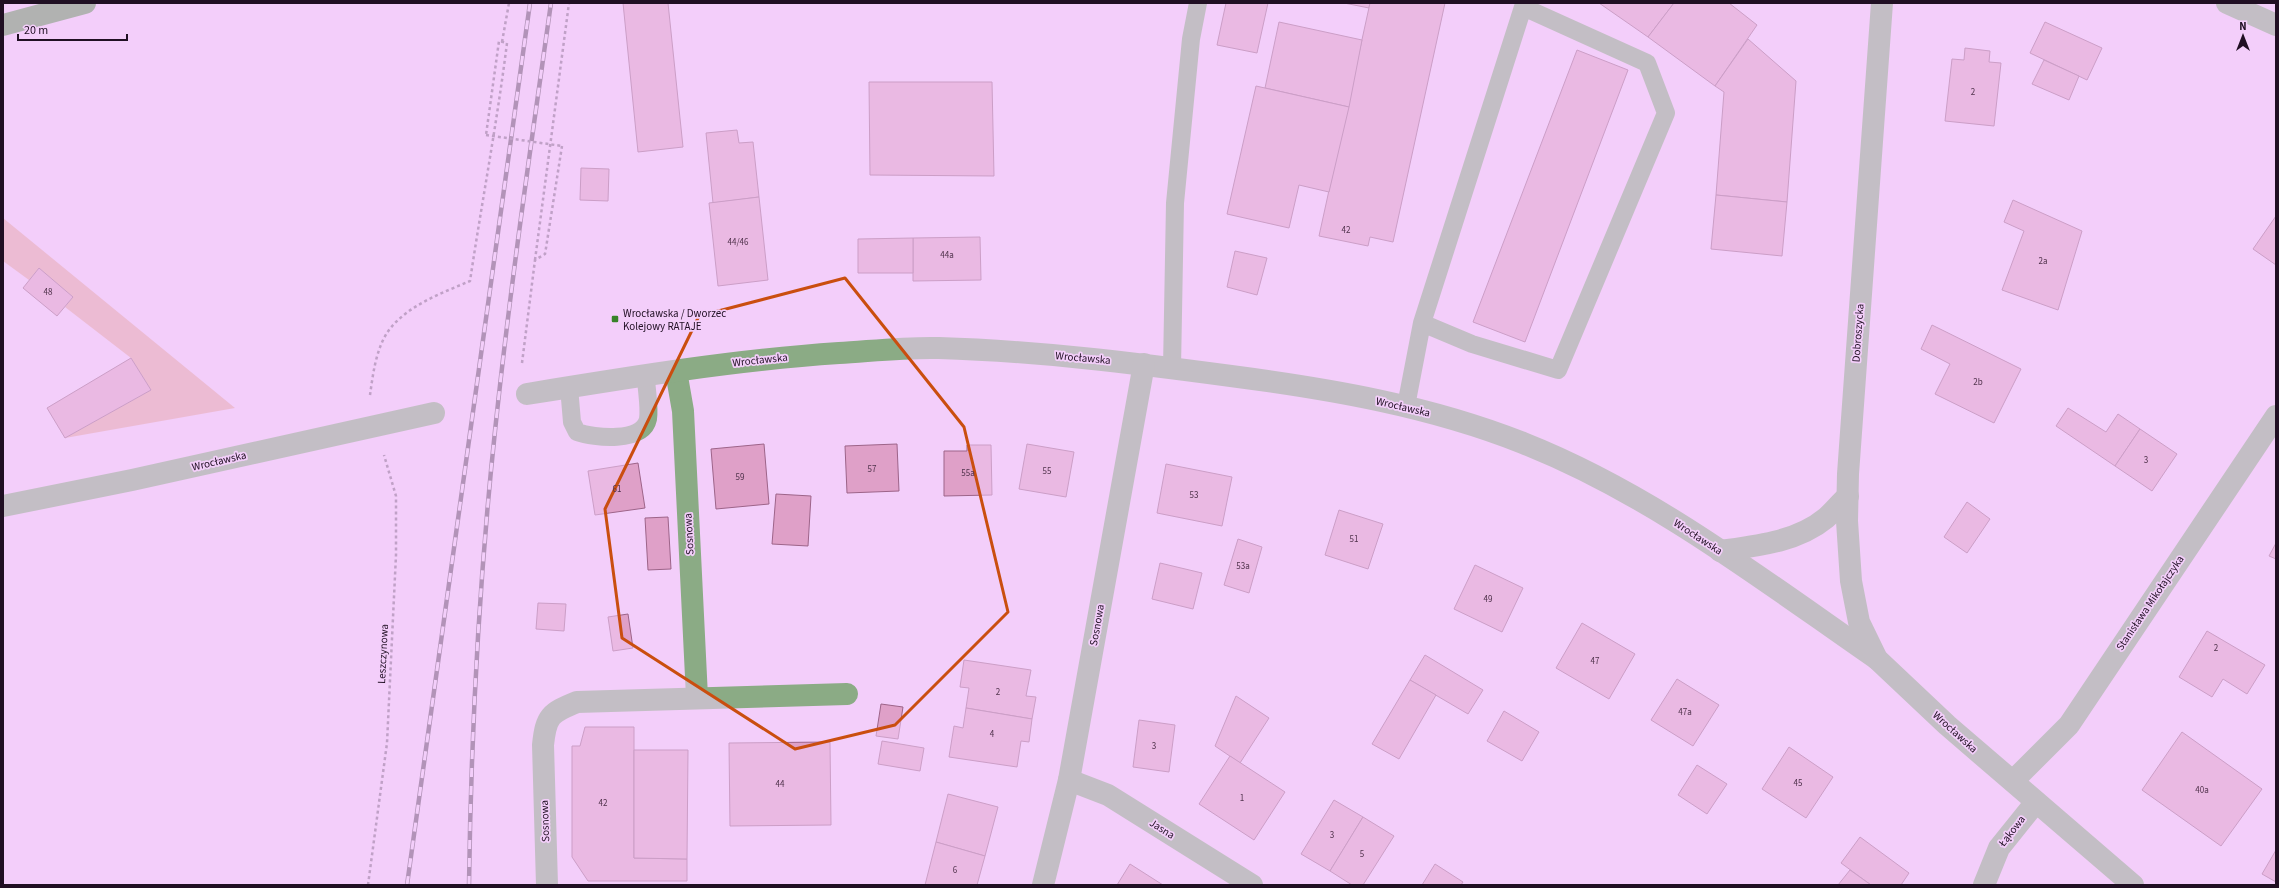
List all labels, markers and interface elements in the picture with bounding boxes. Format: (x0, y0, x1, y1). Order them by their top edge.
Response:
scale bar (18, 16, 127, 42)
north arrow (2223, 16, 2263, 56)
text: N (2239, 19, 2247, 34)
text: 20 m (24, 22, 48, 39)
house number: 2 (1971, 86, 1976, 99)
house number: 42 (1342, 224, 1351, 237)
house number: 44/46 (727, 236, 749, 249)
house number: 44a (940, 249, 954, 262)
house number: 2a (2038, 255, 2048, 268)
house number: 48 (44, 286, 53, 299)
street label: Dobroszycka (1848, 303, 1868, 363)
place label: Wrocławska / Dworzec Kolejowy RATAJE (623, 306, 726, 334)
marker: Wrocławska / Dworzec Kolejowy RATAJE (610, 314, 620, 324)
street label: Wrocławska (1055, 348, 1111, 368)
street label: Wrocławska (732, 350, 788, 370)
house number: 2b (1973, 376, 1983, 389)
street label: Wrocławska (1374, 393, 1432, 421)
street label: Wrocławska (190, 447, 248, 475)
house number: 3 (2144, 454, 2149, 467)
house number: 57 (868, 463, 877, 476)
house number: 55 (1043, 465, 1052, 478)
house number: 55a (961, 467, 975, 480)
house number: 59 (736, 471, 745, 484)
house number: 61 (613, 483, 621, 496)
house number: 53 (1190, 489, 1199, 502)
street label: Sosnowa (680, 513, 698, 555)
street label: Wrocławska (1671, 516, 1725, 558)
house number: 51 (1350, 533, 1358, 546)
street label: Stanisława Mikołajczyka (2113, 553, 2187, 653)
house number: 53a (1236, 560, 1250, 573)
house number: 49 (1484, 593, 1493, 606)
street label: Sosnowa (1086, 603, 1108, 647)
street label: Leszczynowa (374, 624, 392, 684)
house number: 2 (2214, 642, 2219, 655)
house number: 47 (1591, 655, 1600, 668)
house number: 2 (996, 686, 1001, 699)
house number: 47a (1678, 706, 1692, 719)
street label: Wrocławska (1929, 708, 1981, 756)
house number: 4 (990, 728, 995, 741)
house number: 3 (1152, 740, 1157, 753)
house number: 45 (1794, 777, 1803, 790)
house number: 44 (776, 778, 785, 791)
house number: 40a (2195, 784, 2209, 797)
house number: 1 (1240, 792, 1244, 805)
house number: 42 (599, 797, 608, 810)
street label: Sosnowa (537, 800, 553, 842)
street label: Łąkowa (1995, 812, 2029, 850)
street label: Jasna (1147, 815, 1177, 843)
house number: 3 (1330, 829, 1335, 842)
house number: 5 (1360, 848, 1365, 861)
house number: 6 (953, 864, 958, 877)

